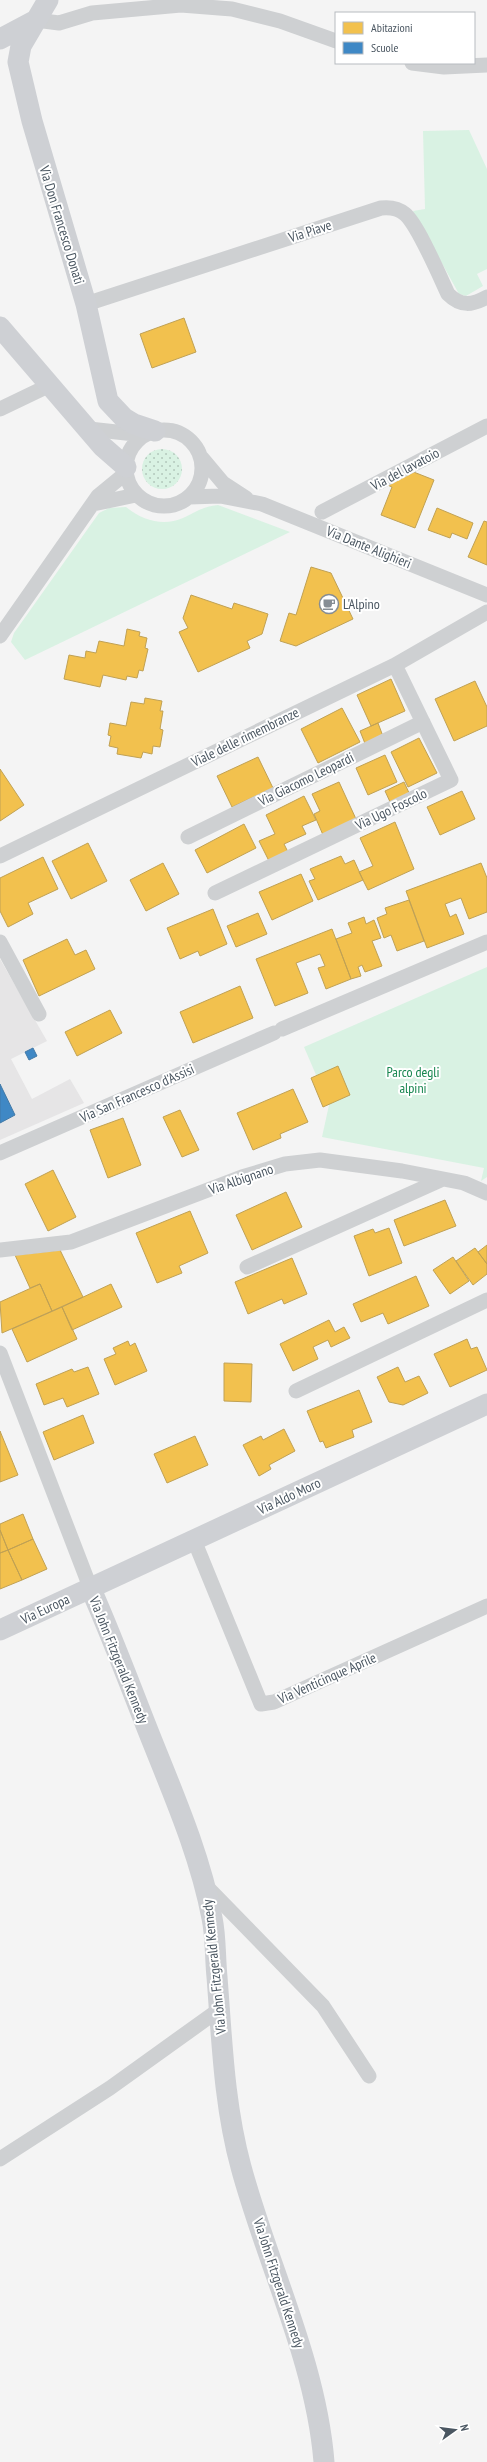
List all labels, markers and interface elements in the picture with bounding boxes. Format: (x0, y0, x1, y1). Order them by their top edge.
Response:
legend (335, 12, 475, 64)
text: Abitazioni (371, 20, 413, 35)
text: Scuole (371, 40, 399, 55)
street label: Via Don Francesco Donati (35, 163, 89, 286)
street label: Via Piave (285, 216, 334, 247)
street label: Via del lavatoio (367, 443, 442, 495)
street label: Via Dante Alighieri (323, 521, 414, 572)
cafe icon: L'Alpino (318, 593, 340, 615)
place label: L'Alpino (343, 595, 380, 613)
street label: Viale delle rimembranze (187, 703, 302, 771)
street label: Via Giacomo Leopardi (254, 748, 357, 810)
street label: Via Ugo Foscolo (351, 784, 430, 834)
street label: Via San Francesco d'Assisi (76, 1060, 197, 1127)
park label: Parco degli alpini (386, 1063, 440, 1097)
street label: Via Albignano (206, 1160, 275, 1199)
street label: Via Aldo Moro (254, 1474, 323, 1519)
street label: Via Europa (17, 1590, 72, 1629)
street label: Via John Fitzgerald Kennedy (85, 1593, 153, 1727)
street label: Via Venticinque Aprile (274, 1648, 379, 1708)
street label: Via John Fitzgerald Kennedy (198, 1898, 230, 2036)
street label: Via John Fitzgerald Kennedy (249, 2215, 309, 2351)
north arrow (435, 2410, 475, 2450)
text: N (457, 2423, 472, 2432)

